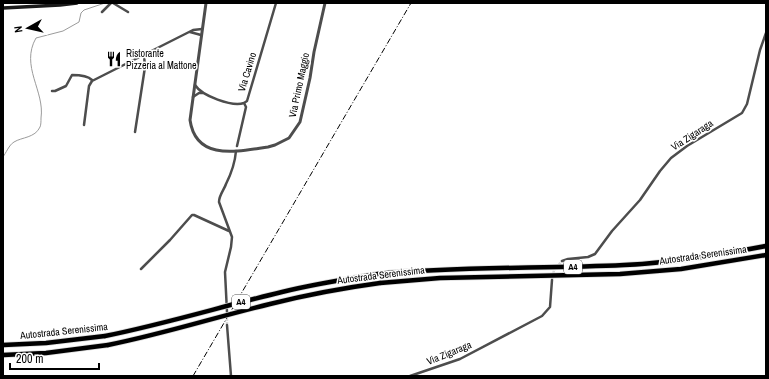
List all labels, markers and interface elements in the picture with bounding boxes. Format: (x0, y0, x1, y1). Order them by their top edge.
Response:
north arrow (8, 8, 48, 48)
text: N (11, 25, 25, 34)
place label: Ristorante Pizzeria al Mattone (126, 47, 197, 72)
restaurant icon: Ristorante Pizzeria al Mattone (105, 50, 123, 68)
street label: Via Cavino (235, 50, 259, 93)
street label: Via Primo Maggio (286, 51, 312, 119)
street label: Via Zigaraga (669, 116, 716, 153)
street label: Autostrada Serenissima (658, 242, 748, 268)
road number: A4 (564, 260, 582, 274)
street label: Autostrada Serenissima (336, 263, 426, 287)
road number: A4 (232, 295, 250, 309)
street label: Autostrada Serenissima (19, 320, 109, 342)
street label: Via Zigaraga (425, 338, 474, 368)
scale bar (10, 345, 99, 371)
text: 200 m (16, 351, 43, 367)

